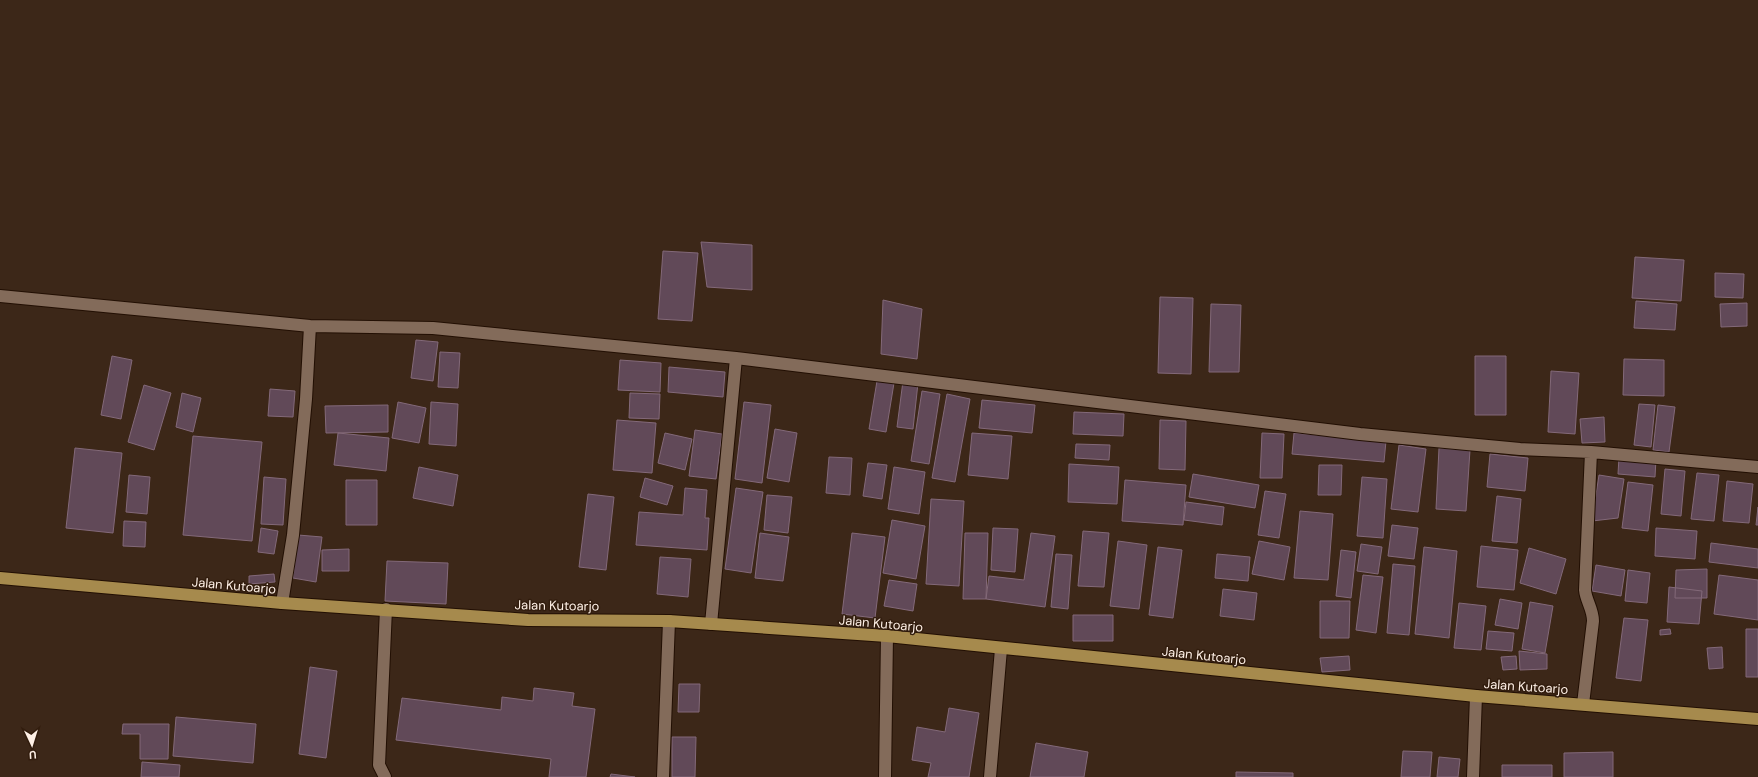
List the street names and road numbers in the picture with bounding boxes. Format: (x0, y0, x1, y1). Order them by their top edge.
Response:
street label: Jalan Kutoarjo (191, 573, 277, 598)
street label: Jalan Kutoarjo (515, 596, 600, 615)
street label: Jalan Kutoarjo (838, 611, 924, 636)
street label: Jalan Kutoarjo (1161, 643, 1247, 668)
street label: Jalan Kutoarjo (1483, 675, 1569, 698)

